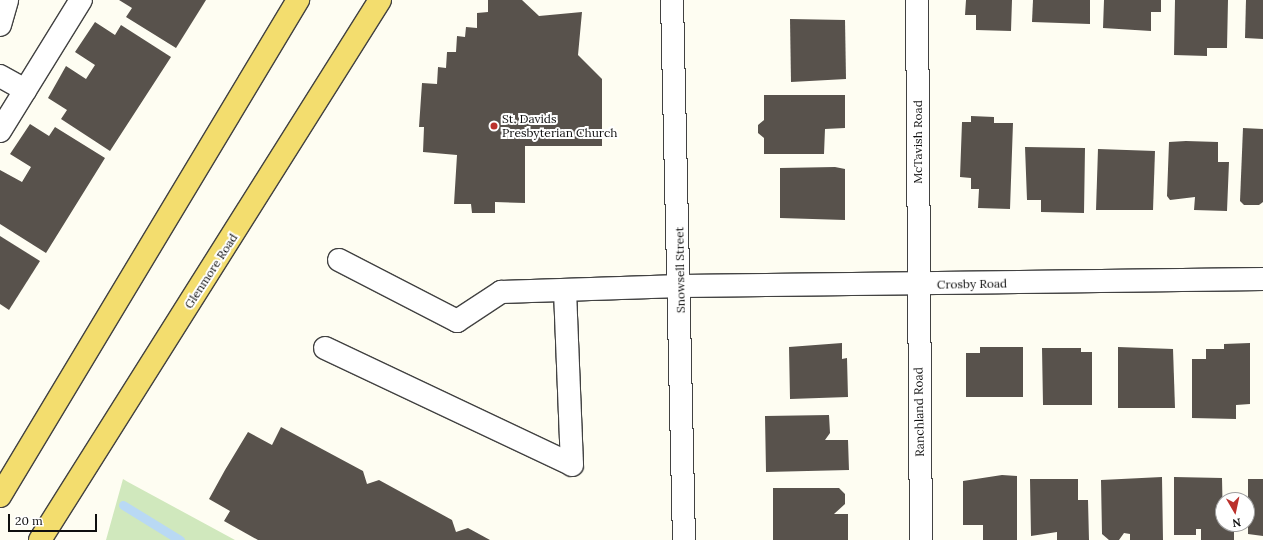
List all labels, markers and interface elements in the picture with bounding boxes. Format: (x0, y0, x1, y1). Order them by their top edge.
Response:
street label: McTavish Road (911, 100, 925, 184)
place label: St. Davids Presbyterian Church (502, 112, 617, 140)
marker: St. Davids Presbyterian Church (489, 121, 499, 131)
street label: Snowsell Street (672, 227, 688, 313)
street label: Glenmore Road (181, 231, 241, 311)
street label: Crosby Road (937, 276, 1007, 292)
street label: Ranchland Road (911, 367, 927, 457)
north arrow (1215, 492, 1255, 532)
scale bar (10, 506, 99, 532)
text: 20 m (15, 513, 43, 528)
text: N (1231, 515, 1242, 530)

